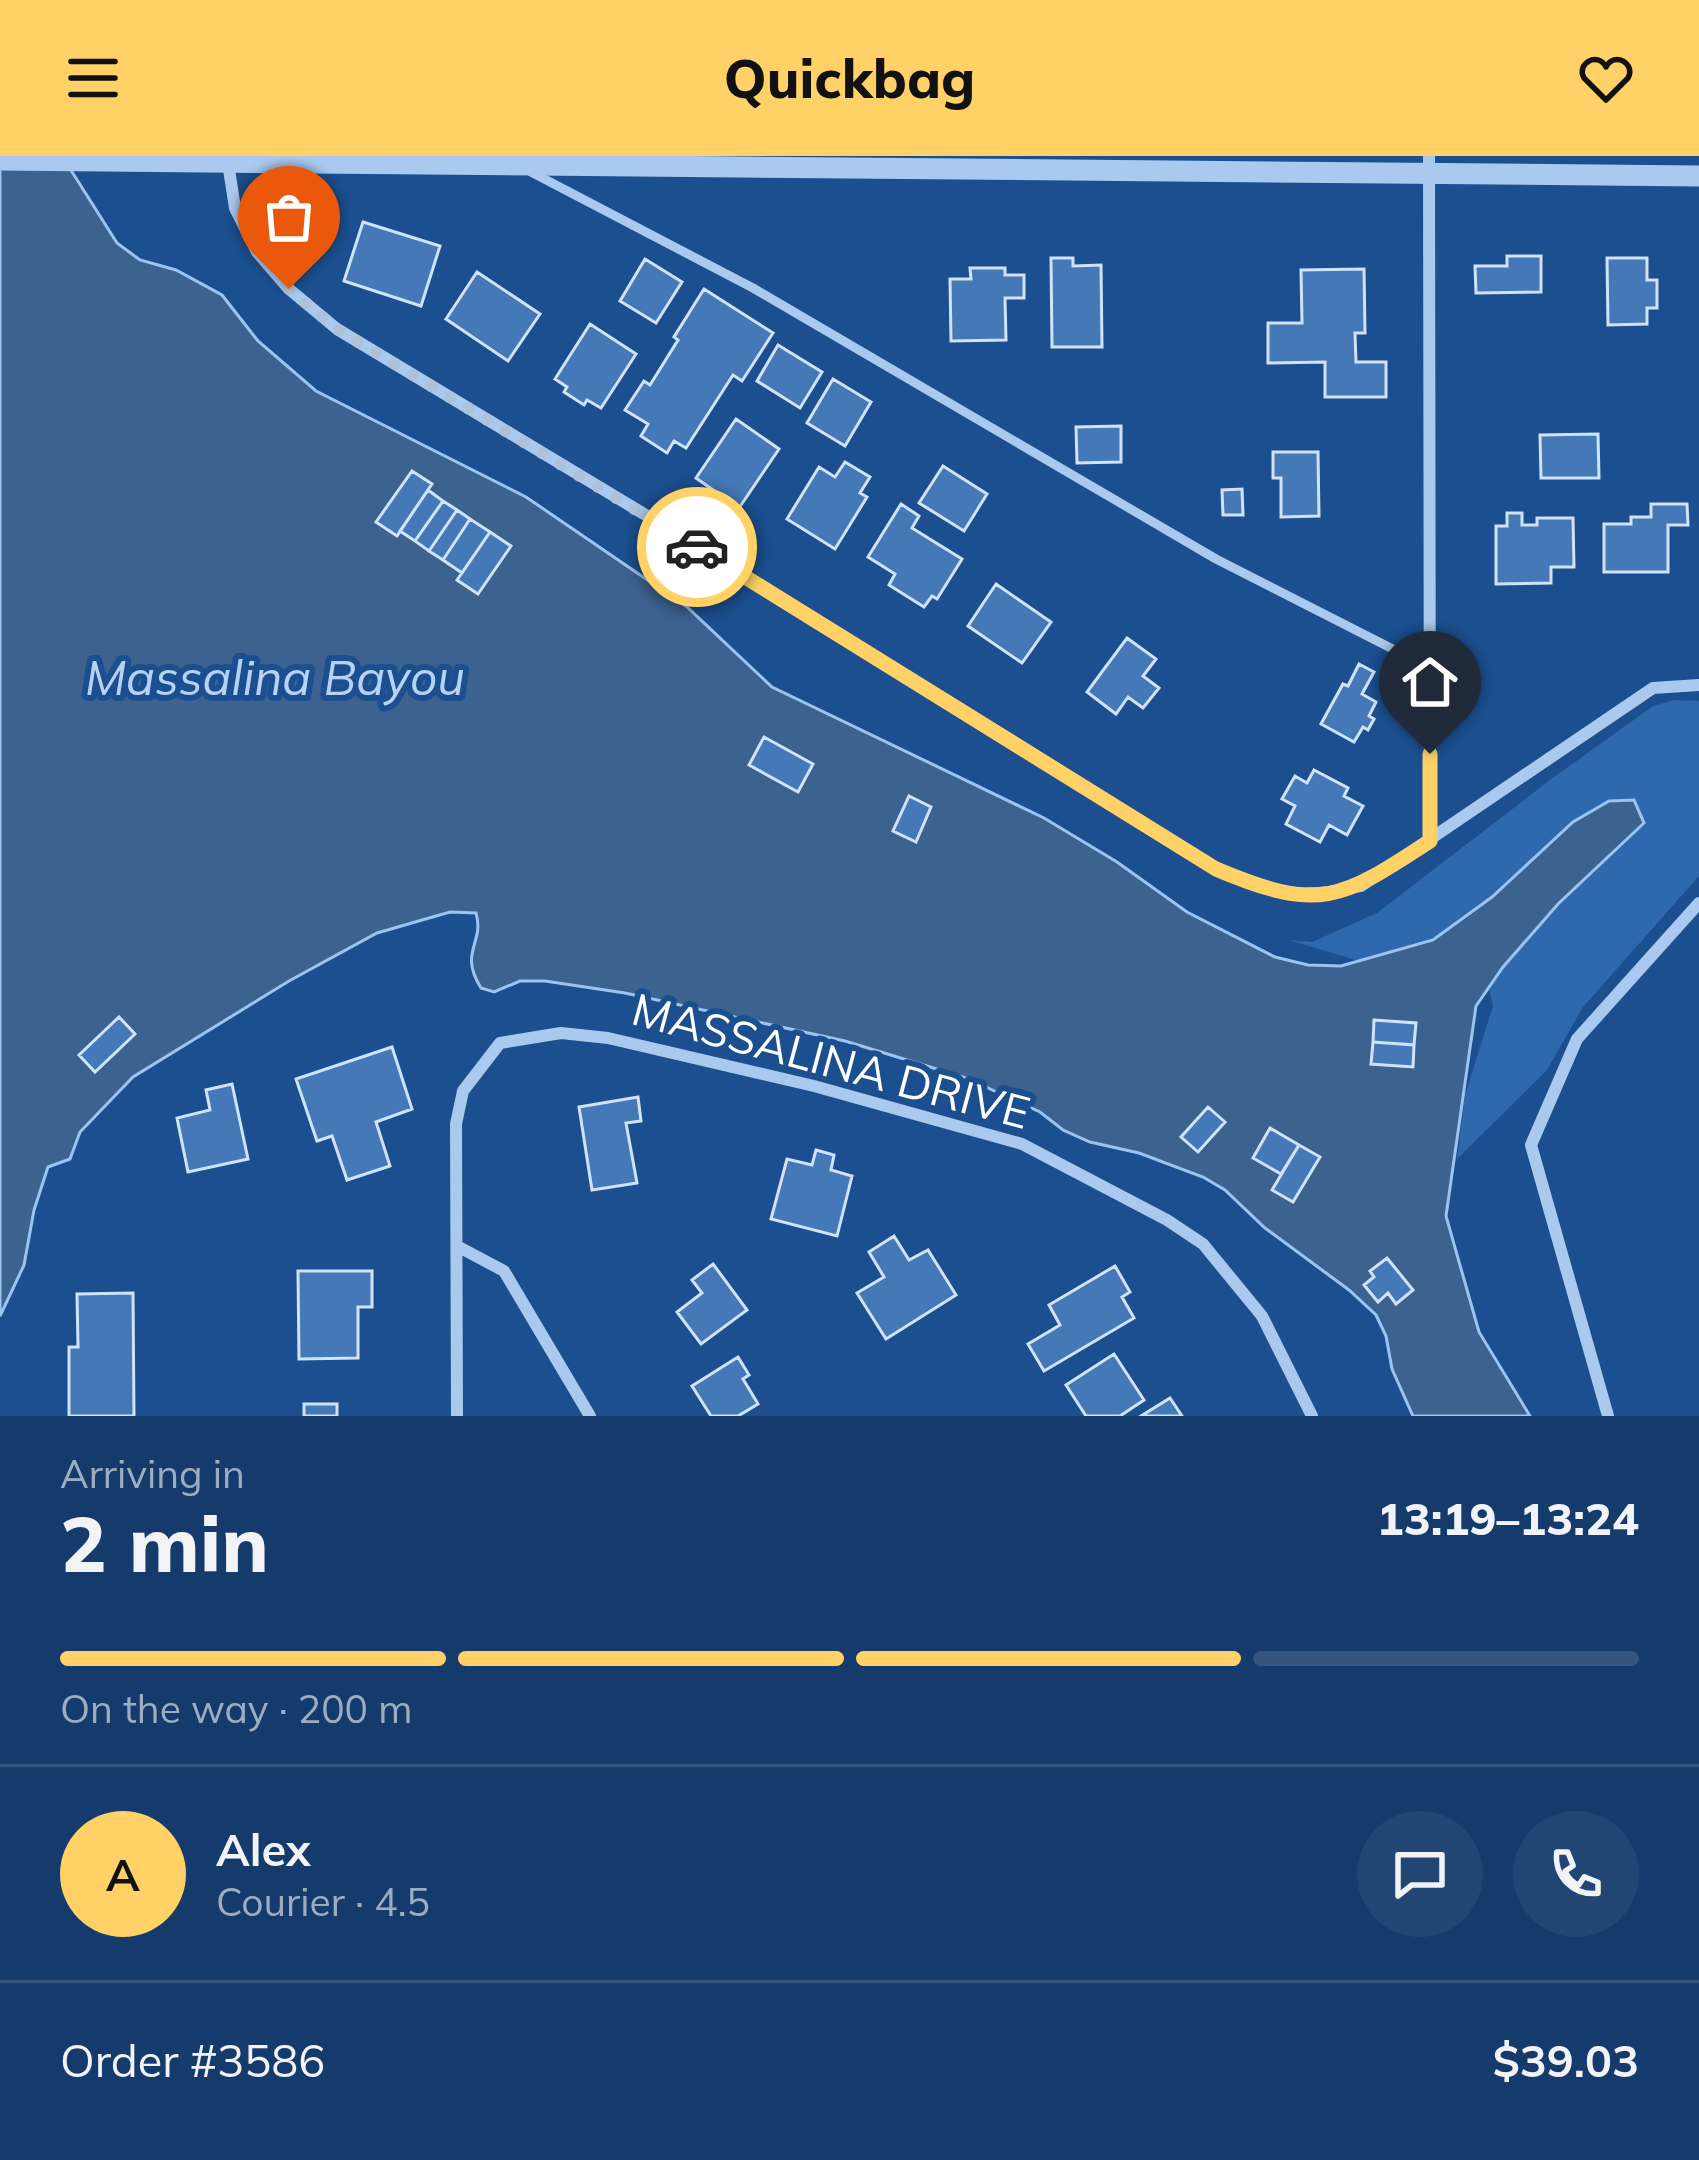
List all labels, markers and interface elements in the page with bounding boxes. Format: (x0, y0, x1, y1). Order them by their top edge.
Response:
text: Quickbag (724, 44, 975, 112)
icon: menu (60, 45, 126, 111)
icon: heart (1573, 45, 1639, 111)
pin (238, 166, 340, 289)
icon: bag (256, 184, 322, 250)
courier (637, 487, 757, 607)
icon: car (664, 514, 730, 580)
pin (1379, 631, 1481, 754)
water label: Massalina Bayou (85, 647, 465, 707)
icon: home (1397, 649, 1463, 715)
street label: MASSALINA DRIVE (626, 980, 1036, 1140)
text: Arriving in (60, 1449, 245, 1498)
text: 13:19–13:24 (1377, 1490, 1639, 1546)
text: 2 min (60, 1494, 269, 1592)
text: On the way · 200 m (60, 1684, 412, 1733)
button: chat (1357, 1811, 1483, 1937)
button: phone (1513, 1811, 1639, 1937)
text: Alex (216, 1821, 311, 1877)
text: A (106, 1846, 140, 1902)
text: Courier · 4.5 (216, 1877, 430, 1926)
text: Order #3586 (60, 2032, 325, 2088)
text: $39.03 (1493, 2032, 1639, 2088)

